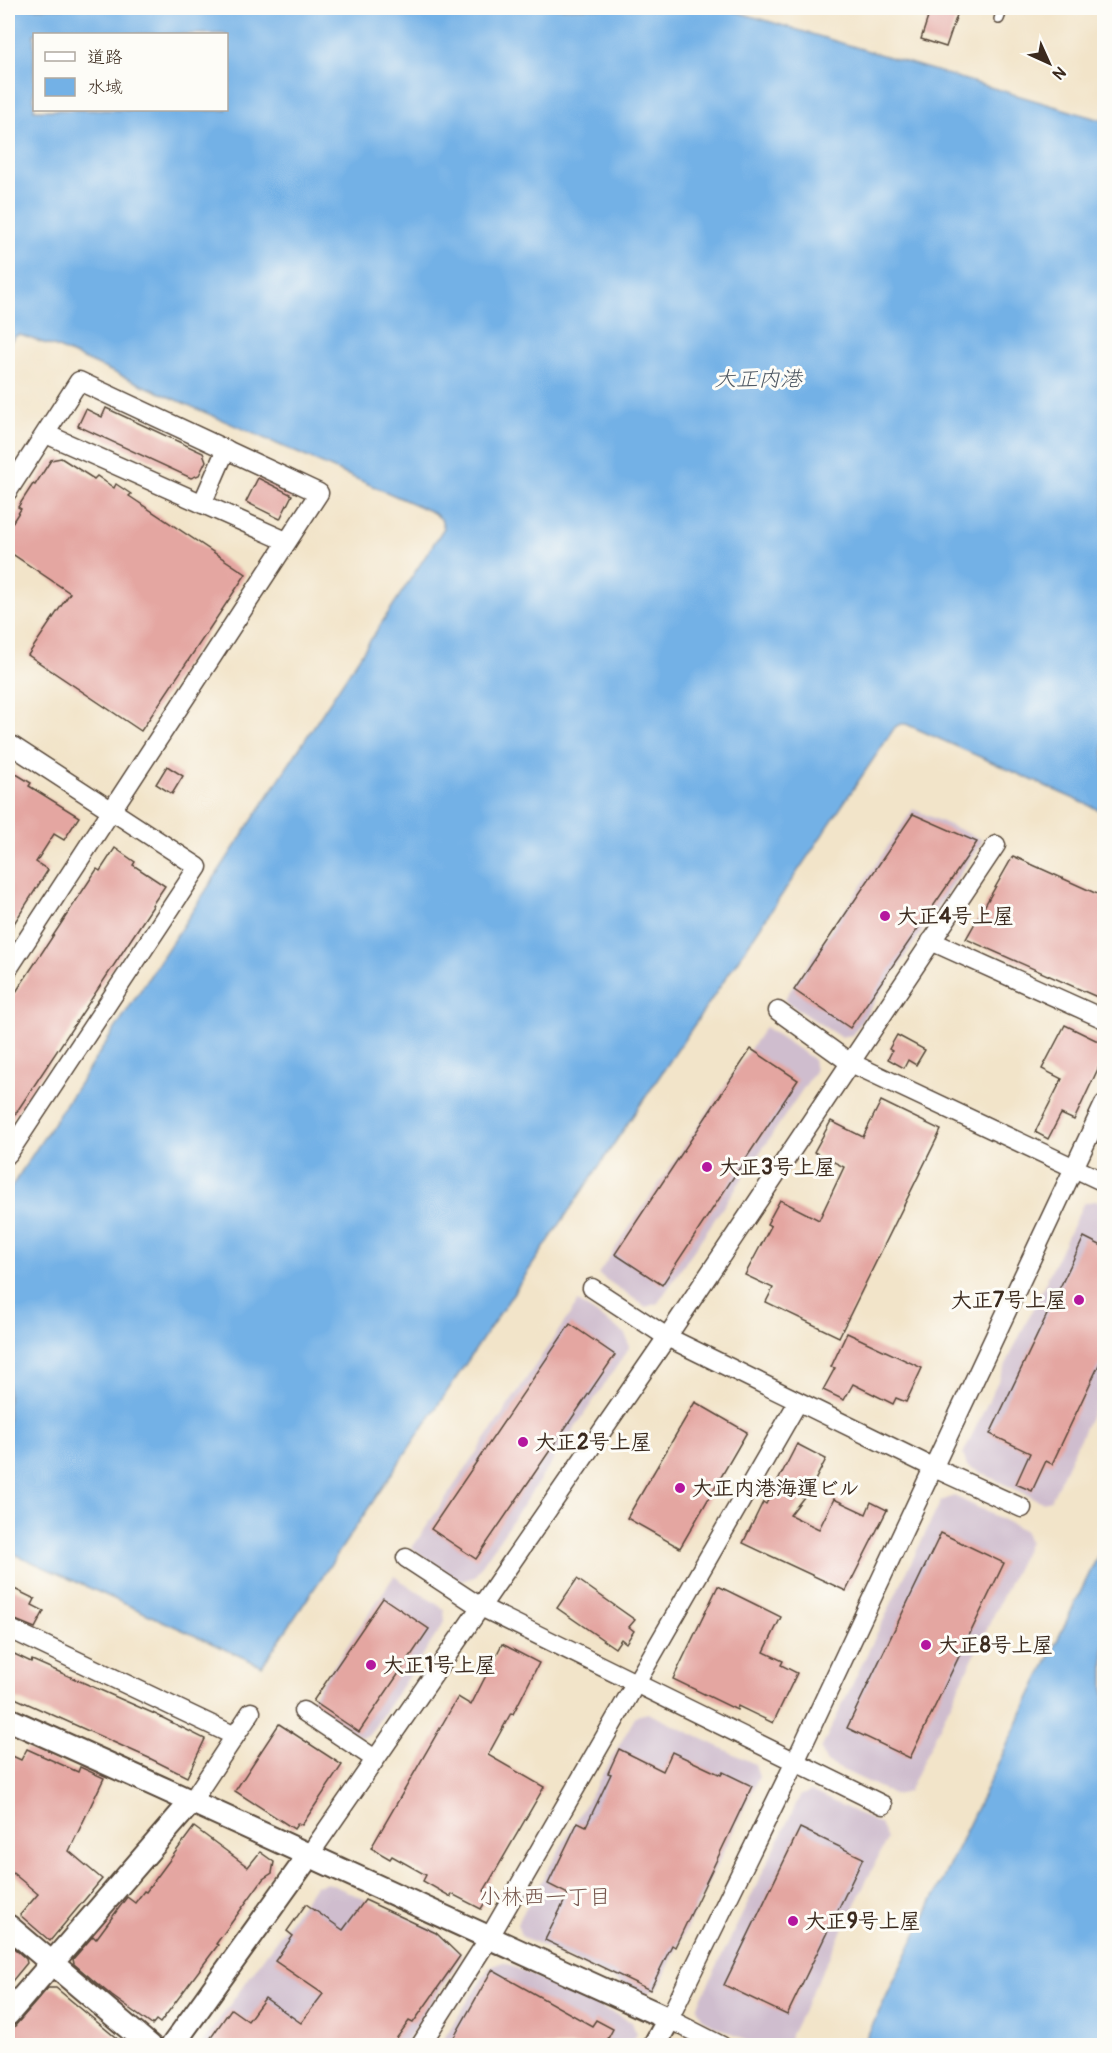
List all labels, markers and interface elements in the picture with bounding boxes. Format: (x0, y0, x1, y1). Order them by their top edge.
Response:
legend (33, 33, 228, 111)
north arrow (1019, 33, 1079, 93)
text: 道路 (87, 46, 123, 69)
text: N (1048, 62, 1070, 84)
text: 水域 (87, 76, 123, 99)
water label: 大正内港 (714, 365, 804, 393)
place label: 大正4号上屋 (897, 903, 1014, 930)
marker: 大正4号上屋 (878, 909, 892, 923)
place label: 大正3号上屋 (719, 1154, 836, 1181)
marker: 大正3号上屋 (700, 1160, 714, 1174)
place label: 大正7号上屋 (951, 1287, 1067, 1314)
marker: 大正7号上屋 (1072, 1293, 1086, 1307)
place label: 大正2号上屋 (535, 1429, 652, 1456)
marker: 大正2号上屋 (516, 1435, 530, 1449)
place label: 大正内港海運ビル (692, 1475, 860, 1502)
marker: 大正内港海運ビル (673, 1481, 687, 1495)
place label: 大正8号上屋 (938, 1632, 1054, 1659)
marker: 大正8号上屋 (919, 1638, 933, 1652)
place label: 大正1号上屋 (383, 1652, 496, 1679)
marker: 大正1号上屋 (364, 1658, 378, 1672)
district label: 小林西一丁目 (479, 1883, 611, 1911)
place label: 大正9号上屋 (805, 1908, 921, 1935)
marker: 大正9号上屋 (786, 1914, 800, 1928)

